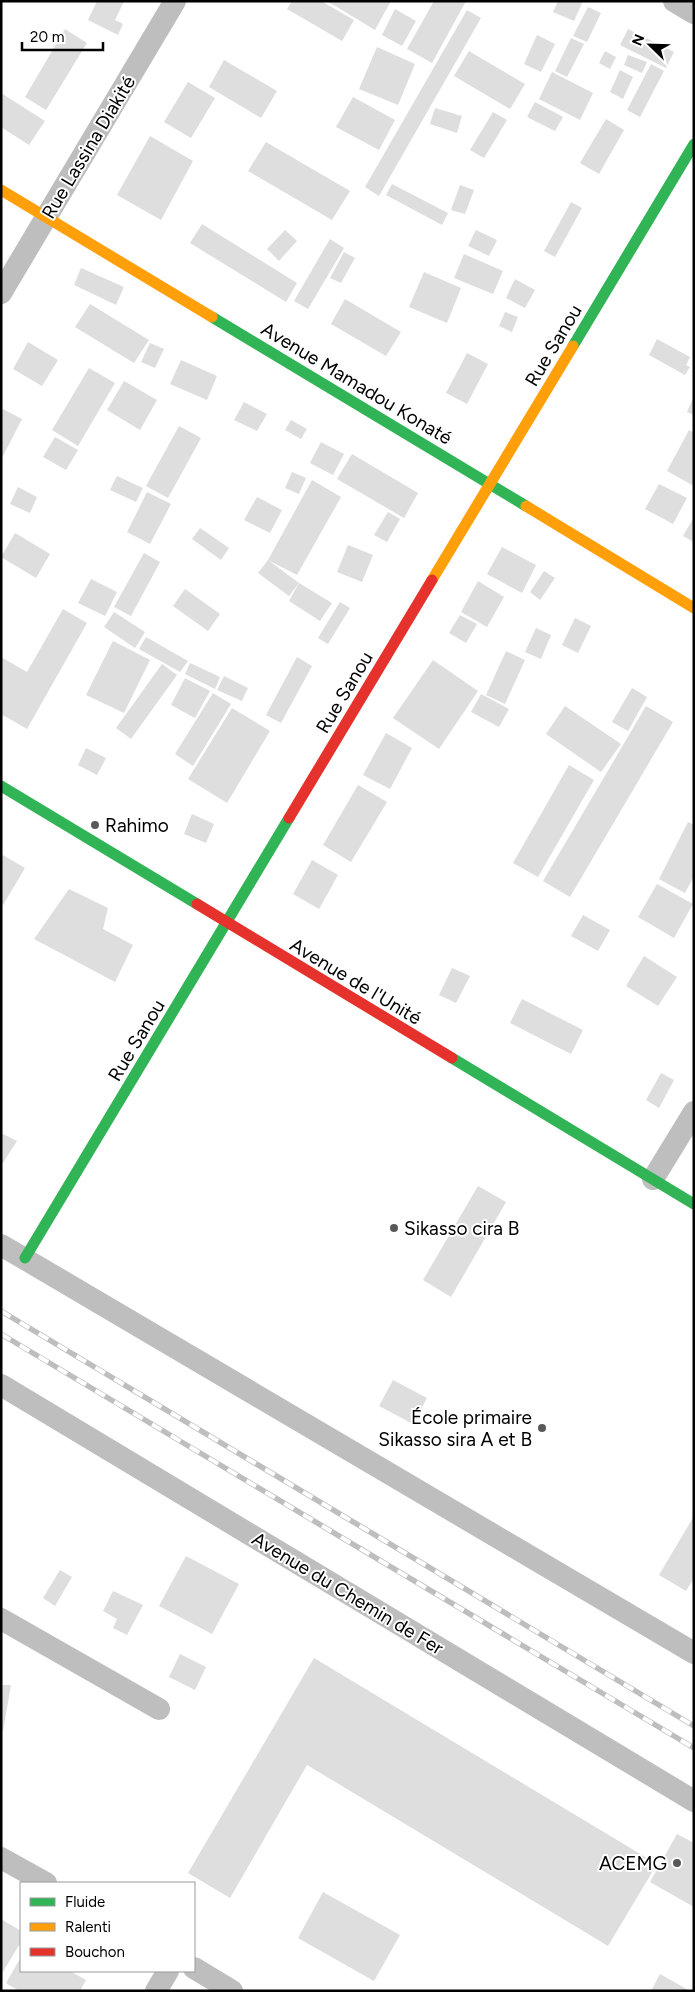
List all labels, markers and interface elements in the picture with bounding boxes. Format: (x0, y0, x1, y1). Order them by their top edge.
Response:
scale bar (22, 20, 104, 52)
north arrow (625, 20, 675, 70)
text: 20 m (30, 28, 64, 46)
text: N (629, 32, 648, 48)
street label: Rue Lassina Diakité (37, 72, 140, 223)
street label: Rue Sanou (520, 300, 587, 390)
street label: Avenue Mamadou Konaté (257, 317, 456, 450)
street label: Rue Sanou (311, 647, 378, 737)
place label: Rahimo (105, 814, 169, 837)
marker: Rahimo (89, 819, 101, 831)
street label: Avenue de l'Unité (286, 933, 426, 1030)
street label: Rue Sanou (103, 995, 170, 1085)
place label: Sikasso cira B (404, 1217, 519, 1240)
marker: Sikasso cira B (388, 1222, 400, 1234)
place label: École primaire Sikasso sira A et B (378, 1406, 532, 1451)
marker: École primaire Sikasso sira A et B (536, 1422, 548, 1434)
street label: Avenue du Chemin de Fer (248, 1527, 448, 1660)
place label: ACEMG (599, 1852, 667, 1875)
marker: ACEMG (671, 1857, 683, 1869)
legend (20, 1882, 195, 1972)
text: Fluide (65, 1893, 105, 1911)
text: Ralenti (65, 1918, 111, 1936)
text: Bouchon (65, 1943, 125, 1961)

